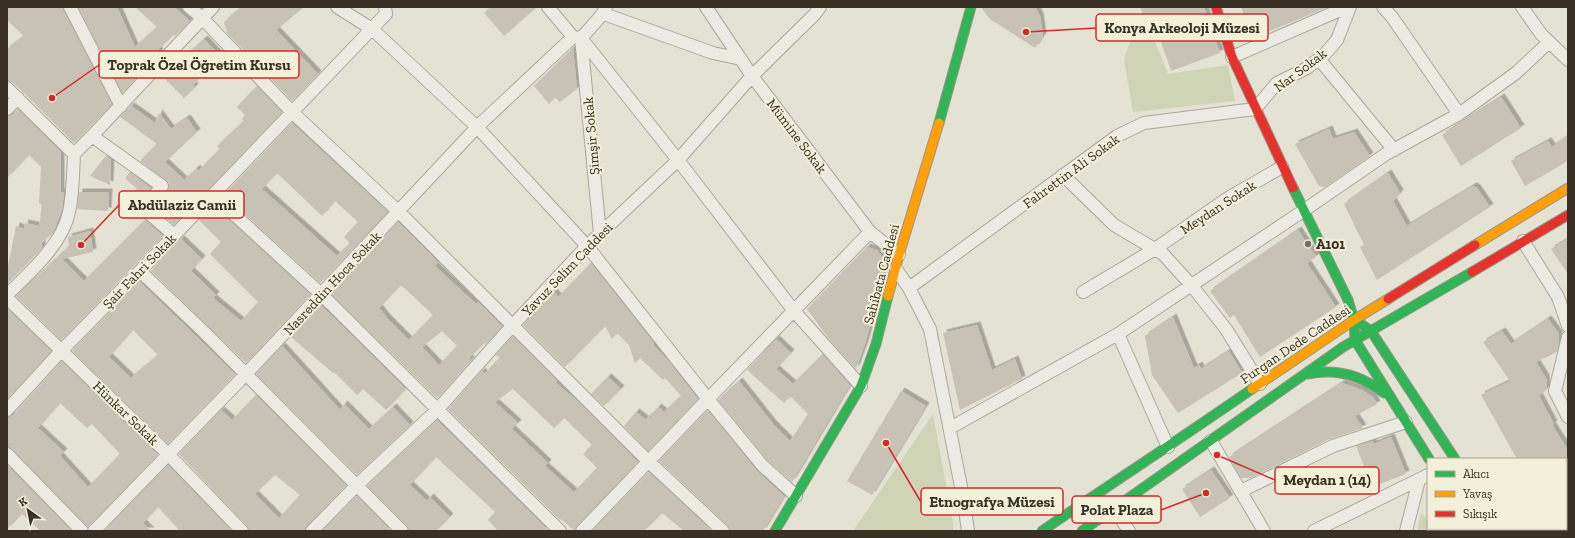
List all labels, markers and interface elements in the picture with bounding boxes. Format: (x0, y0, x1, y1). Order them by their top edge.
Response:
callout: Konya Arkeoloji Müzesi (1096, 14, 1268, 41)
text: Konya Arkeoloji Müzesi (1104, 19, 1260, 37)
street label: Nar Sokak (1271, 45, 1331, 96)
callout: Toprak Özel Öğretim Kursu (99, 51, 299, 78)
text: Toprak Özel Öğretim Kursu (107, 56, 291, 74)
street label: Şimşir Sokak (580, 95, 603, 176)
street label: Mümine Sokak (763, 95, 831, 178)
street label: Fahrettin Ali Sokak (1020, 130, 1124, 212)
street label: Meydan Sokak (1177, 176, 1260, 238)
callout: Abdülaziz Camii (119, 191, 244, 218)
text: Abdülaziz Camii (128, 196, 237, 214)
street label: Yavuz Selim Caddesi (518, 219, 616, 320)
street label: Sahibata Caddesi (860, 222, 903, 326)
street label: Nasreddin Hoca Sokak (280, 227, 385, 339)
street label: Şair Fahri Sokak (99, 230, 180, 313)
place label: A101 (1316, 236, 1345, 253)
marker: A101 (1303, 239, 1313, 249)
street label: Furgan Dede Caddesi (1237, 301, 1354, 387)
street label: Hünkar Sokak (89, 378, 163, 450)
legend (1427, 458, 1567, 530)
callout: Meydan 1 (14) (1275, 467, 1379, 494)
text: Akıcı (1463, 467, 1490, 481)
text: Meydan 1 (14) (1283, 471, 1371, 489)
text: Yavaş (1462, 487, 1492, 501)
callout: Etnografya Müzesi (921, 488, 1063, 515)
north arrow (8, 490, 48, 530)
text: Etnografya Müzesi (929, 493, 1055, 511)
text: K (16, 494, 30, 510)
callout: Polat Plaza (1072, 496, 1161, 523)
text: Polat Plaza (1081, 501, 1154, 519)
text: Sıkışık (1463, 507, 1498, 521)

